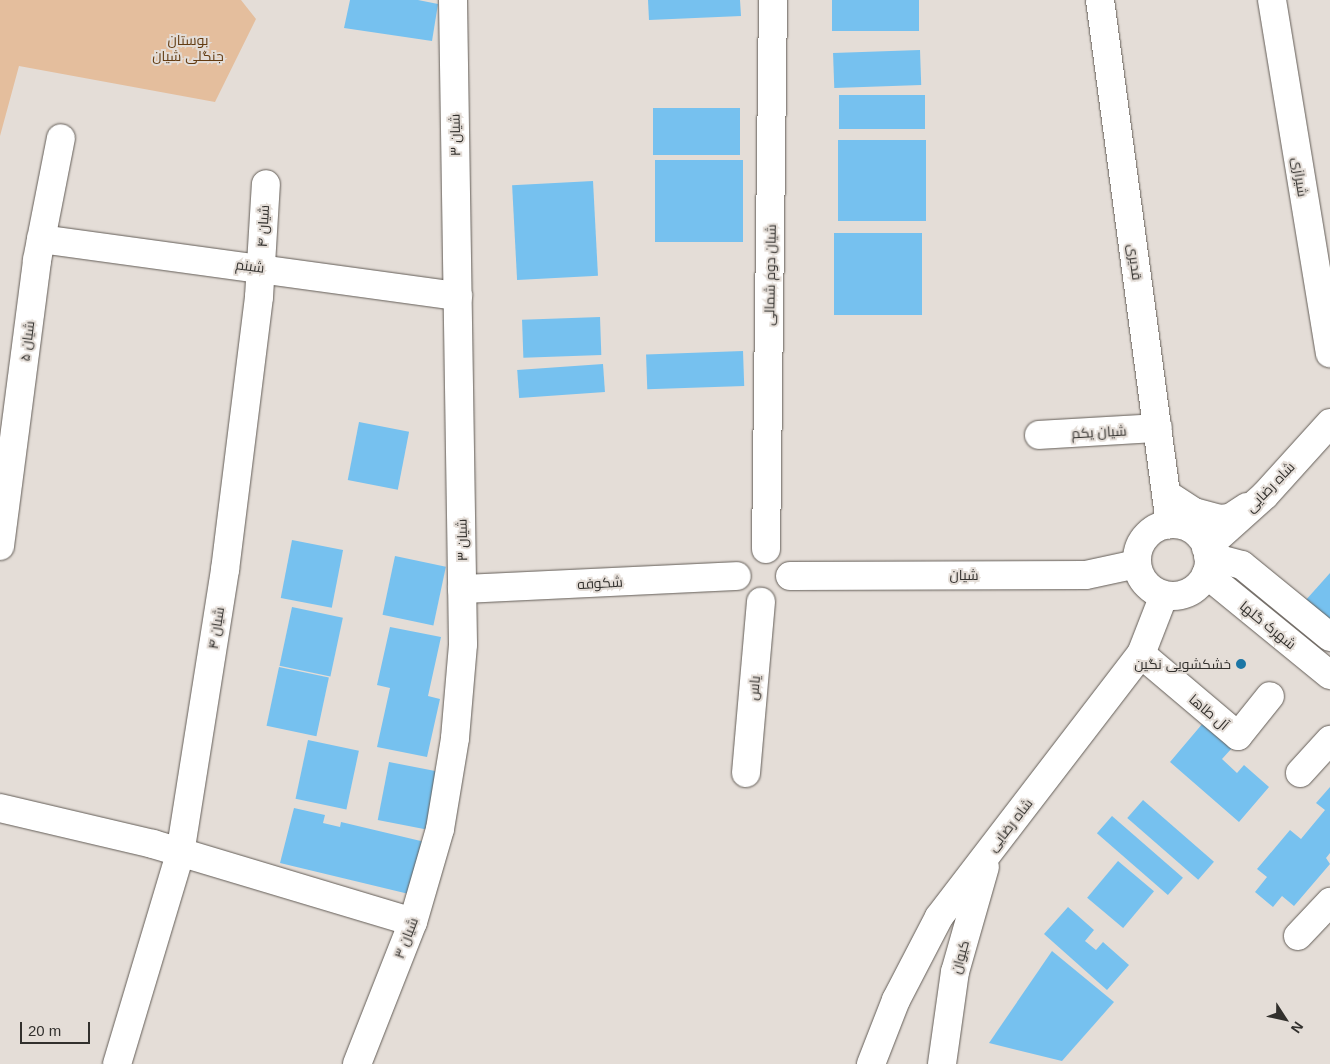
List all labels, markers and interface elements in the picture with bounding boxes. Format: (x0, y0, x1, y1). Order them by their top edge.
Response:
park label: بوستان جنگلی شیان (152, 32, 224, 64)
street label: شیان ۳ (446, 114, 464, 156)
street label: شیرازی (1289, 156, 1311, 198)
street label: شیان ۴ (254, 204, 272, 248)
street label: شیان دوم شمالی (761, 224, 779, 326)
street label: قدیری (1124, 243, 1146, 281)
street label: شبنم (234, 256, 266, 276)
street label: شیان ۵ (16, 320, 38, 362)
street label: شیان یکم (1071, 422, 1127, 442)
street label: شاه رضایی (1242, 458, 1298, 516)
street label: شیان ۳ (453, 519, 471, 561)
street label: شیان (949, 567, 979, 583)
street label: شکوفه (577, 573, 623, 593)
street label: شهرک گلها (1237, 597, 1299, 653)
street label: شیان ۴ (204, 606, 228, 650)
place label: خشکشویی نگین (1134, 656, 1231, 672)
marker: خشکشویی نگین (1235, 658, 1247, 670)
street label: یاس (745, 675, 763, 701)
street label: آل طاها (1186, 691, 1232, 733)
street label: شاه رضایی (984, 795, 1036, 855)
street label: شیان ۳ (391, 915, 421, 961)
street label: کیوان (947, 938, 973, 976)
north arrow (1260, 994, 1310, 1044)
scale bar (22, 1012, 92, 1044)
text: N (1288, 1019, 1307, 1036)
text: 20 m (28, 1022, 61, 1039)

